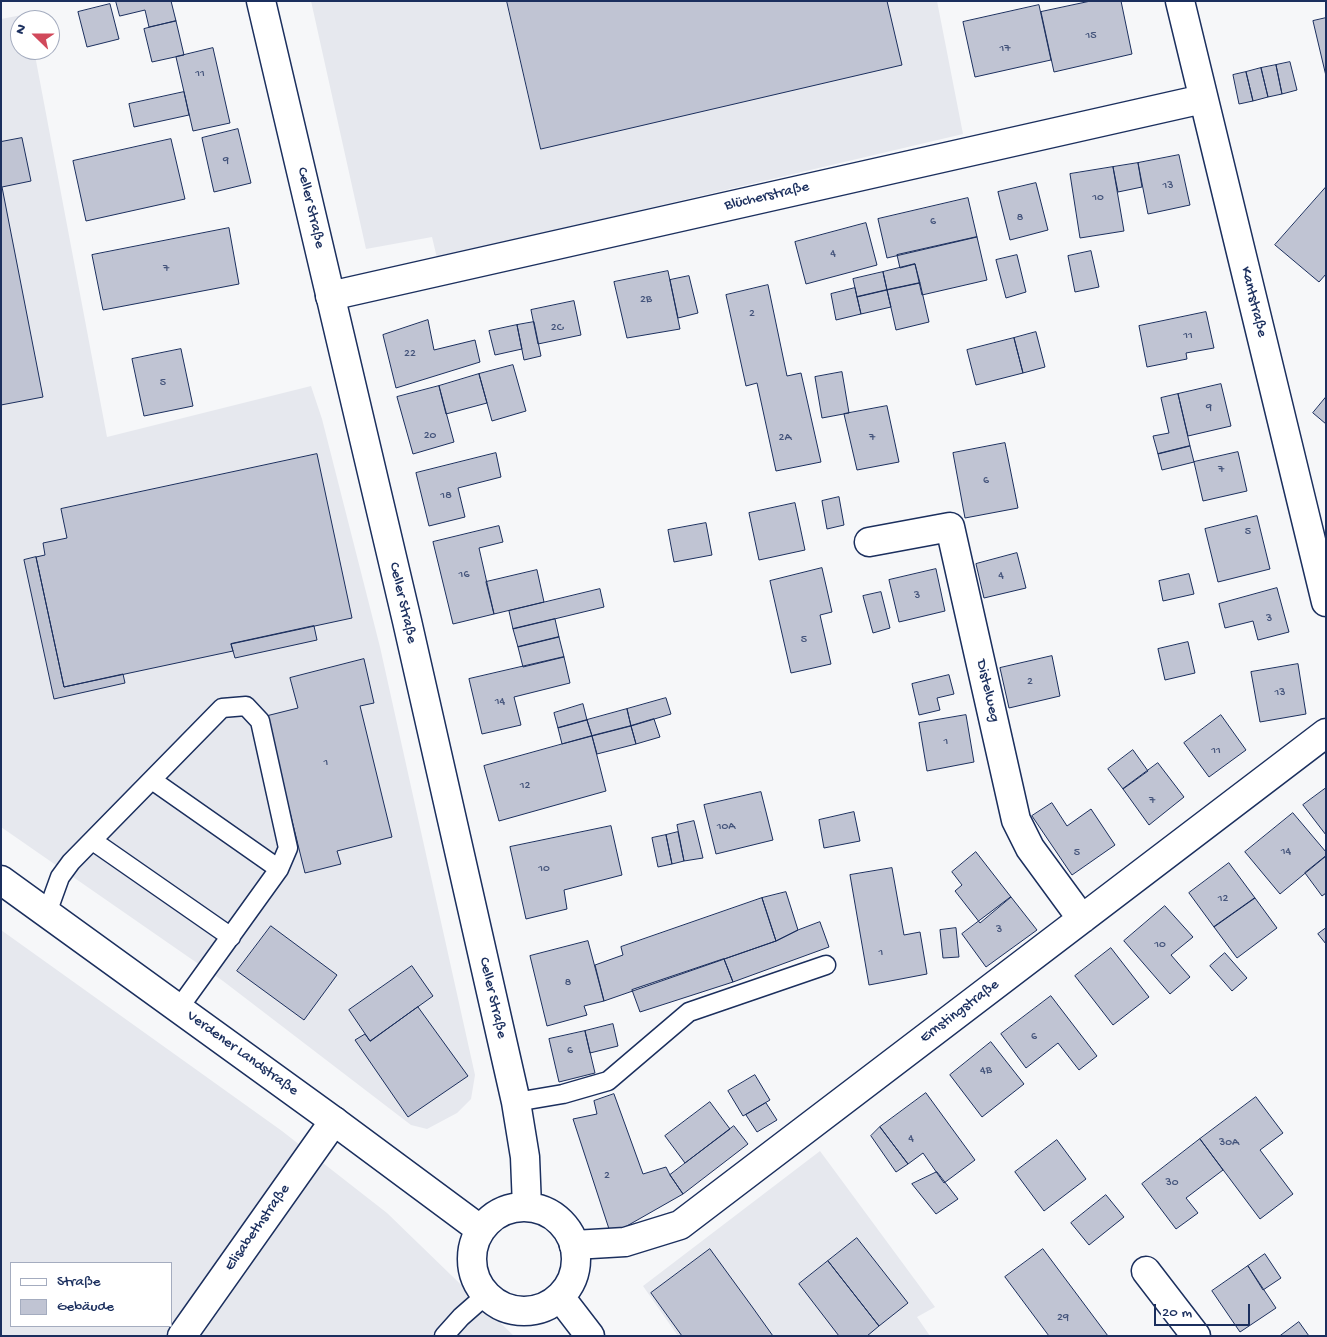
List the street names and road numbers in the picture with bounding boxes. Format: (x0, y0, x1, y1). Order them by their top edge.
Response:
street label: Celler Straße (292, 166, 328, 250)
street label: Blücherstraße (723, 179, 811, 215)
street label: Kantstraße (1236, 265, 1270, 339)
street label: Celler Straße (384, 561, 420, 645)
street label: Distelweg (971, 658, 1003, 724)
street label: Celler Straße (474, 956, 510, 1040)
street label: Ernstingstraße (917, 976, 1003, 1048)
street label: Verdener Landstraße (183, 1007, 301, 1101)
street label: Elisabethstraße (221, 1181, 295, 1275)

